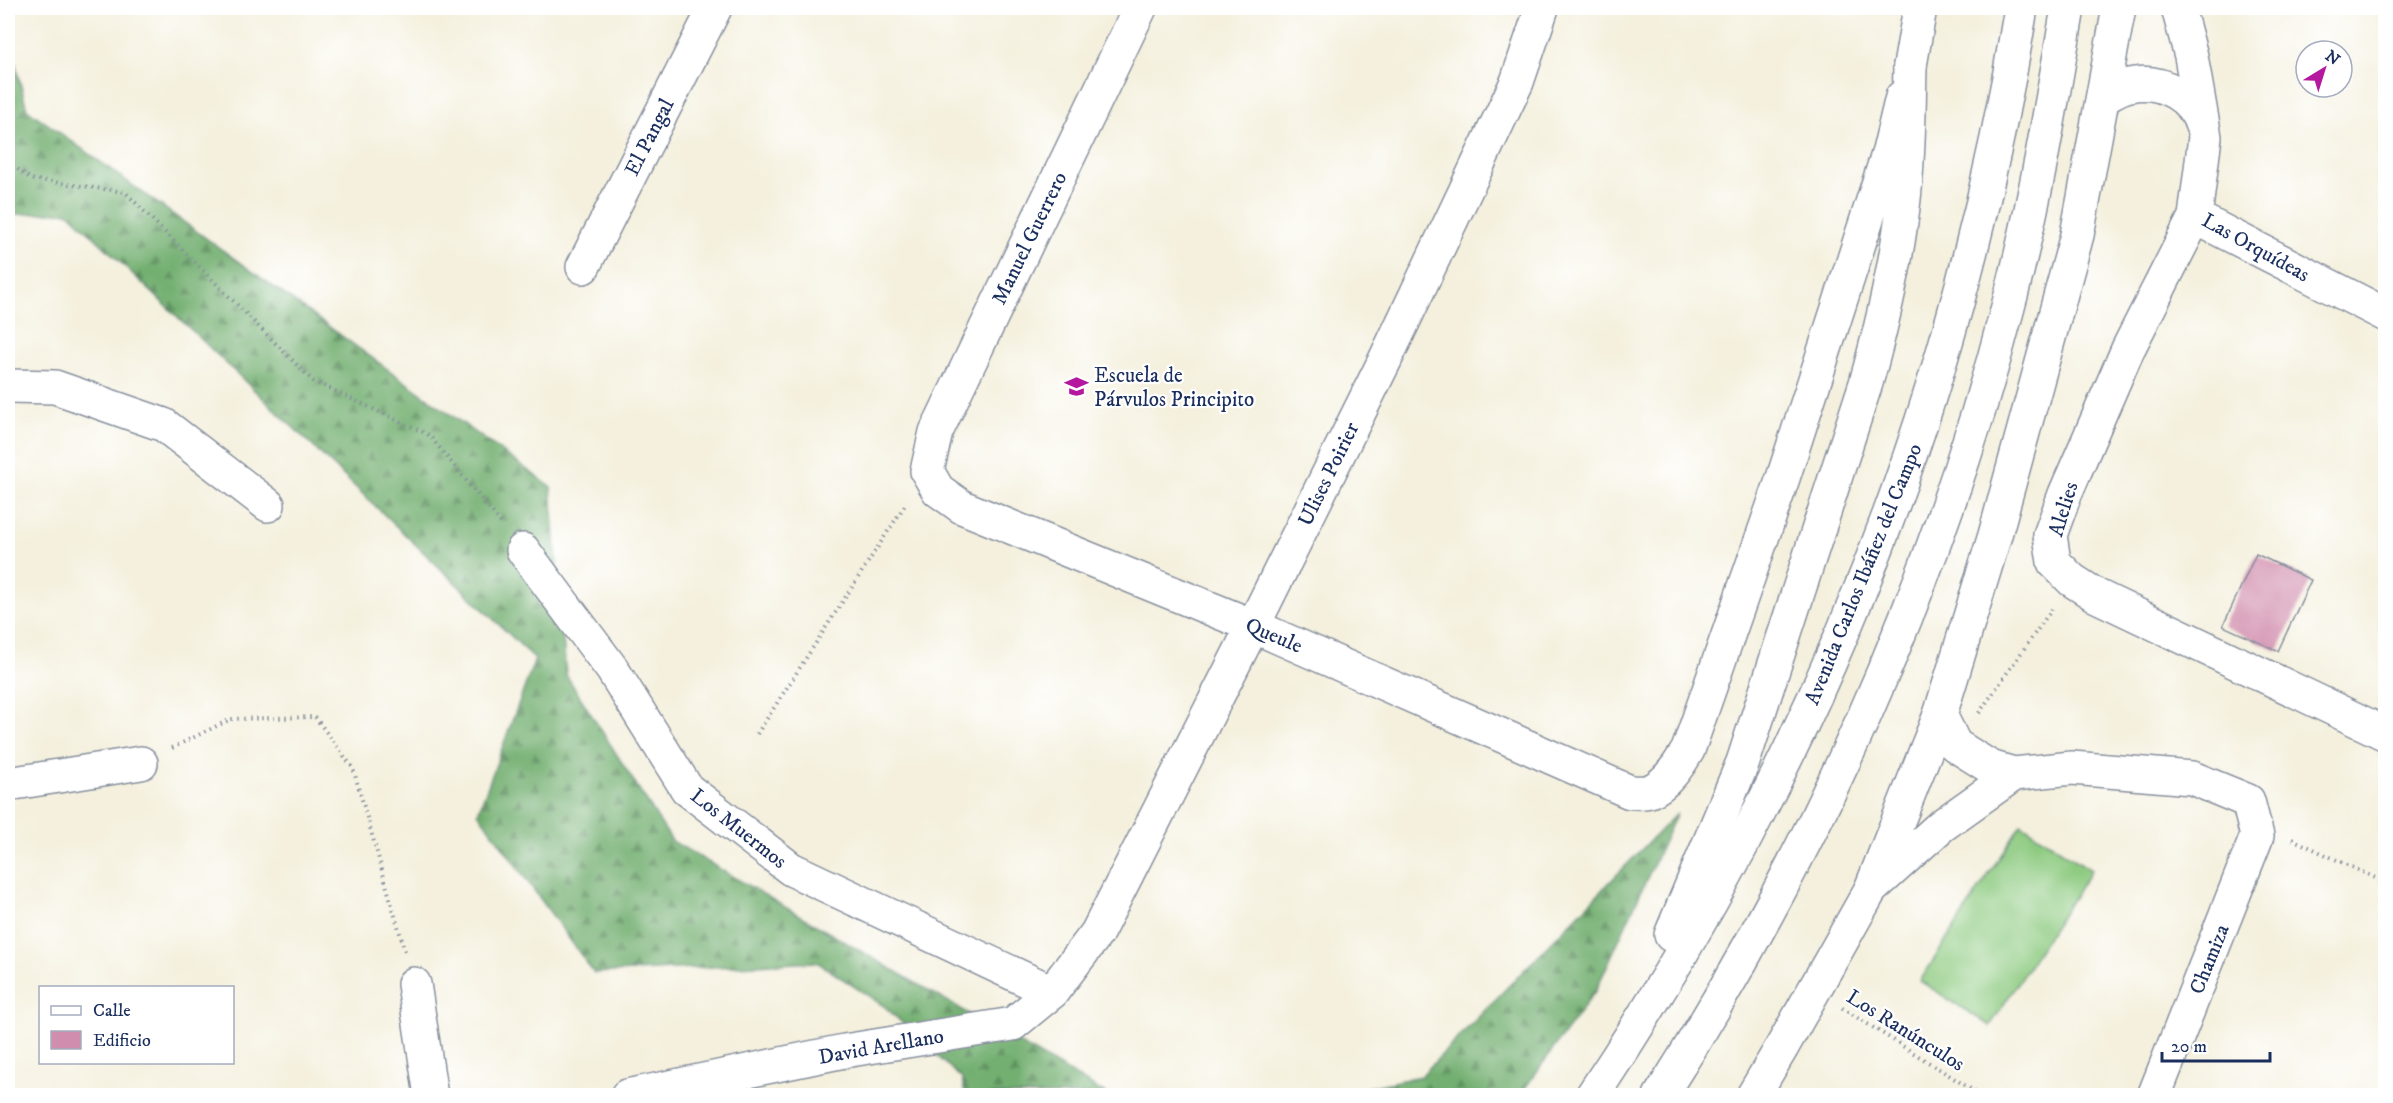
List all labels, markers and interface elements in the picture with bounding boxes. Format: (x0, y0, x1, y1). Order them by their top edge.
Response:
north arrow (2294, 39, 2354, 99)
text: N (2321, 46, 2344, 70)
street label: El Pangal (619, 94, 681, 180)
street label: Manuel Guerrero (987, 168, 1073, 309)
street label: Las Orquídeas (2197, 208, 2314, 288)
place label: Escuela de Párvulos Principito (1094, 363, 1254, 413)
school or university icon: Escuela de Párvulos Principito (1063, 374, 1089, 400)
street label: Ulises Poirier (1293, 418, 1365, 531)
street label: Avenida Carlos Ibáñez del Campo (1799, 440, 1928, 709)
street label: Alelies (2043, 479, 2085, 540)
street label: Queule (1241, 612, 1306, 660)
street label: Los Muermos (685, 783, 792, 875)
street label: Chamiza (2184, 921, 2236, 998)
street label: Los Ranúnculos (1842, 984, 1969, 1077)
legend (39, 986, 234, 1064)
text: Calle (93, 1000, 131, 1022)
street label: David Arellano (817, 1023, 946, 1071)
scale bar (2162, 1025, 2270, 1063)
text: Edificio (93, 1030, 151, 1052)
text: 20 m (2171, 1036, 2207, 1058)

